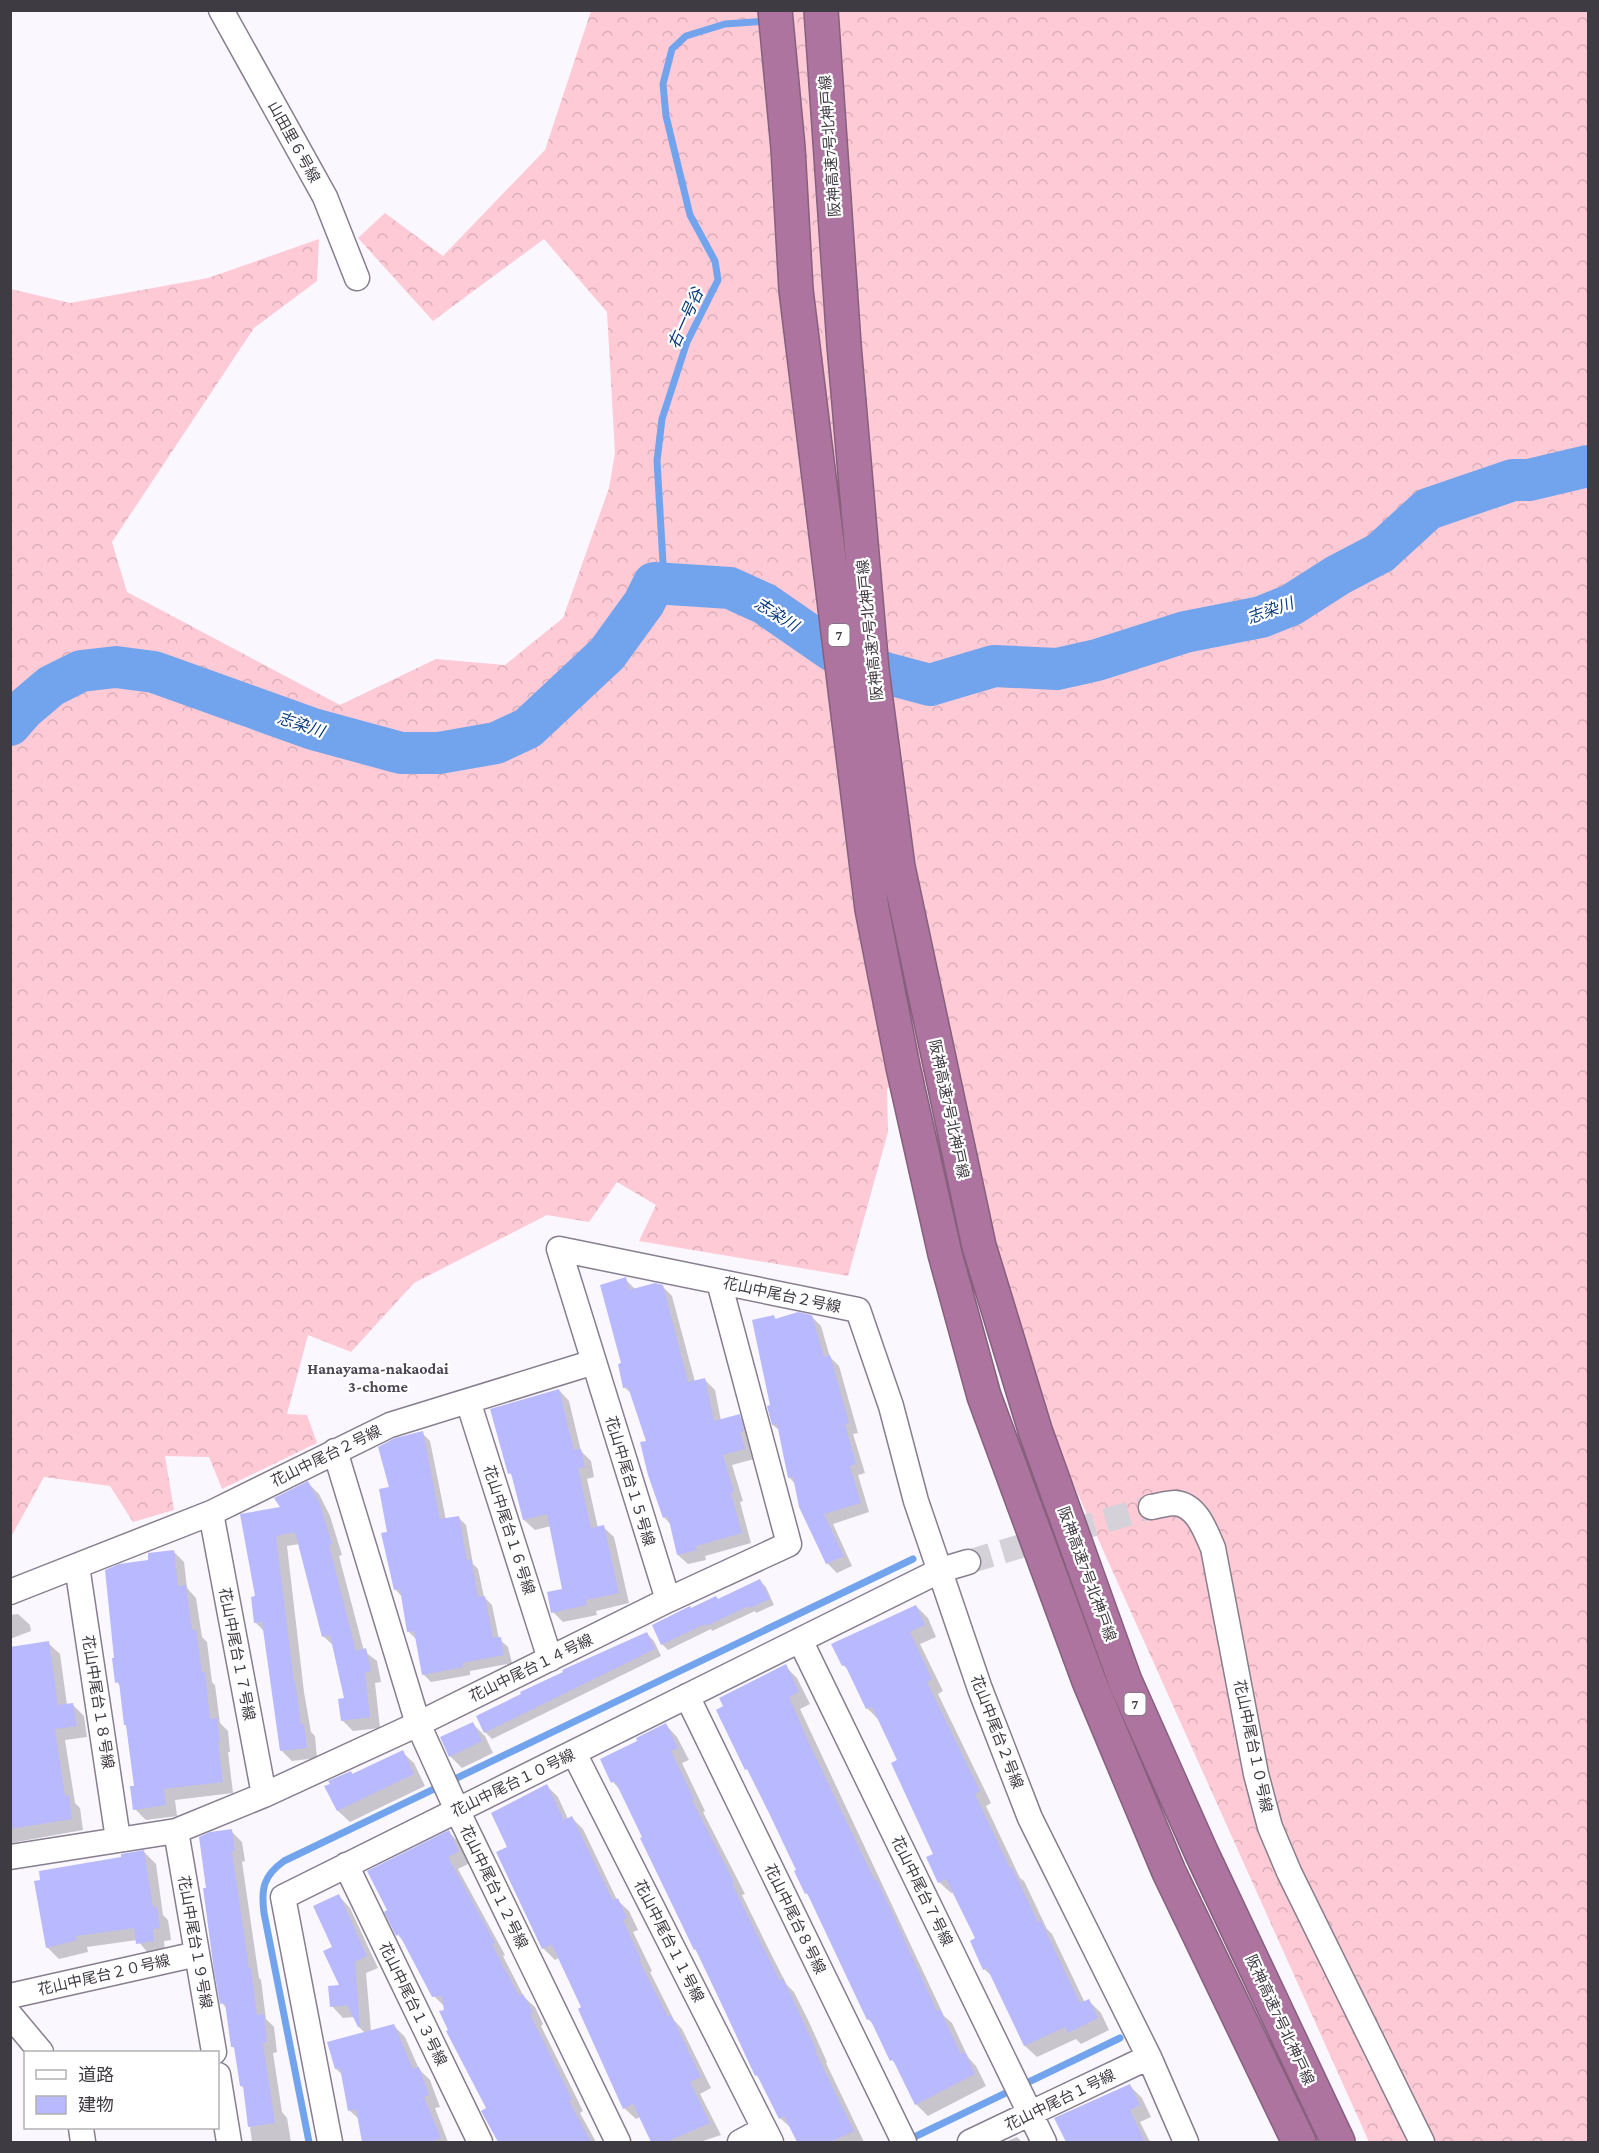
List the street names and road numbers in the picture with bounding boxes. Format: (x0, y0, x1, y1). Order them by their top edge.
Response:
street label: 阪神高速7号北神戸線 (816, 75, 843, 217)
street label: 山田里６号線 (265, 99, 323, 185)
street label: 阪神高速7号北神戸線 (854, 559, 885, 702)
road number: 7 (828, 624, 850, 646)
street label: 阪神高速7号北神戸線 (926, 1038, 973, 1180)
street label: 花山中尾台２号線 (722, 1275, 842, 1315)
street label: 花山中尾台１５号線 (603, 1414, 657, 1548)
street label: 花山中尾台２号線 (269, 1423, 383, 1489)
street label: 花山中尾台１６号線 (481, 1463, 537, 1597)
street label: 阪神高速7号北神戸線 (1055, 1504, 1120, 1643)
street label: 花山中尾台１７号線 (216, 1586, 258, 1722)
street label: 花山中尾台１４号線 (467, 1631, 595, 1705)
street label: 花山中尾台１８号線 (80, 1634, 116, 1770)
street label: 花山中尾台２号線 (968, 1673, 1026, 1791)
street label: 花山中尾台１０号線 (1231, 1678, 1275, 1814)
road number: 7 (1124, 1693, 1146, 1715)
street label: 花山中尾台１０号線 (449, 1746, 577, 1820)
street label: 花山中尾台１２号線 (457, 1823, 531, 1951)
street label: 花山中尾台７号線 (889, 1834, 955, 1948)
street label: 花山中尾台８号線 (762, 1862, 828, 1976)
street label: 花山中尾台１９号線 (175, 1874, 215, 2010)
street label: 花山中尾台１１号線 (631, 1877, 707, 2005)
street label: 花山中尾台１３号線 (376, 1940, 450, 2068)
street label: 花山中尾台２０号線 (36, 1952, 172, 1998)
street label: 阪神高速7号北神戸線 (1243, 1952, 1318, 2088)
street label: 花山中尾台１号線 (1003, 2067, 1117, 2133)

